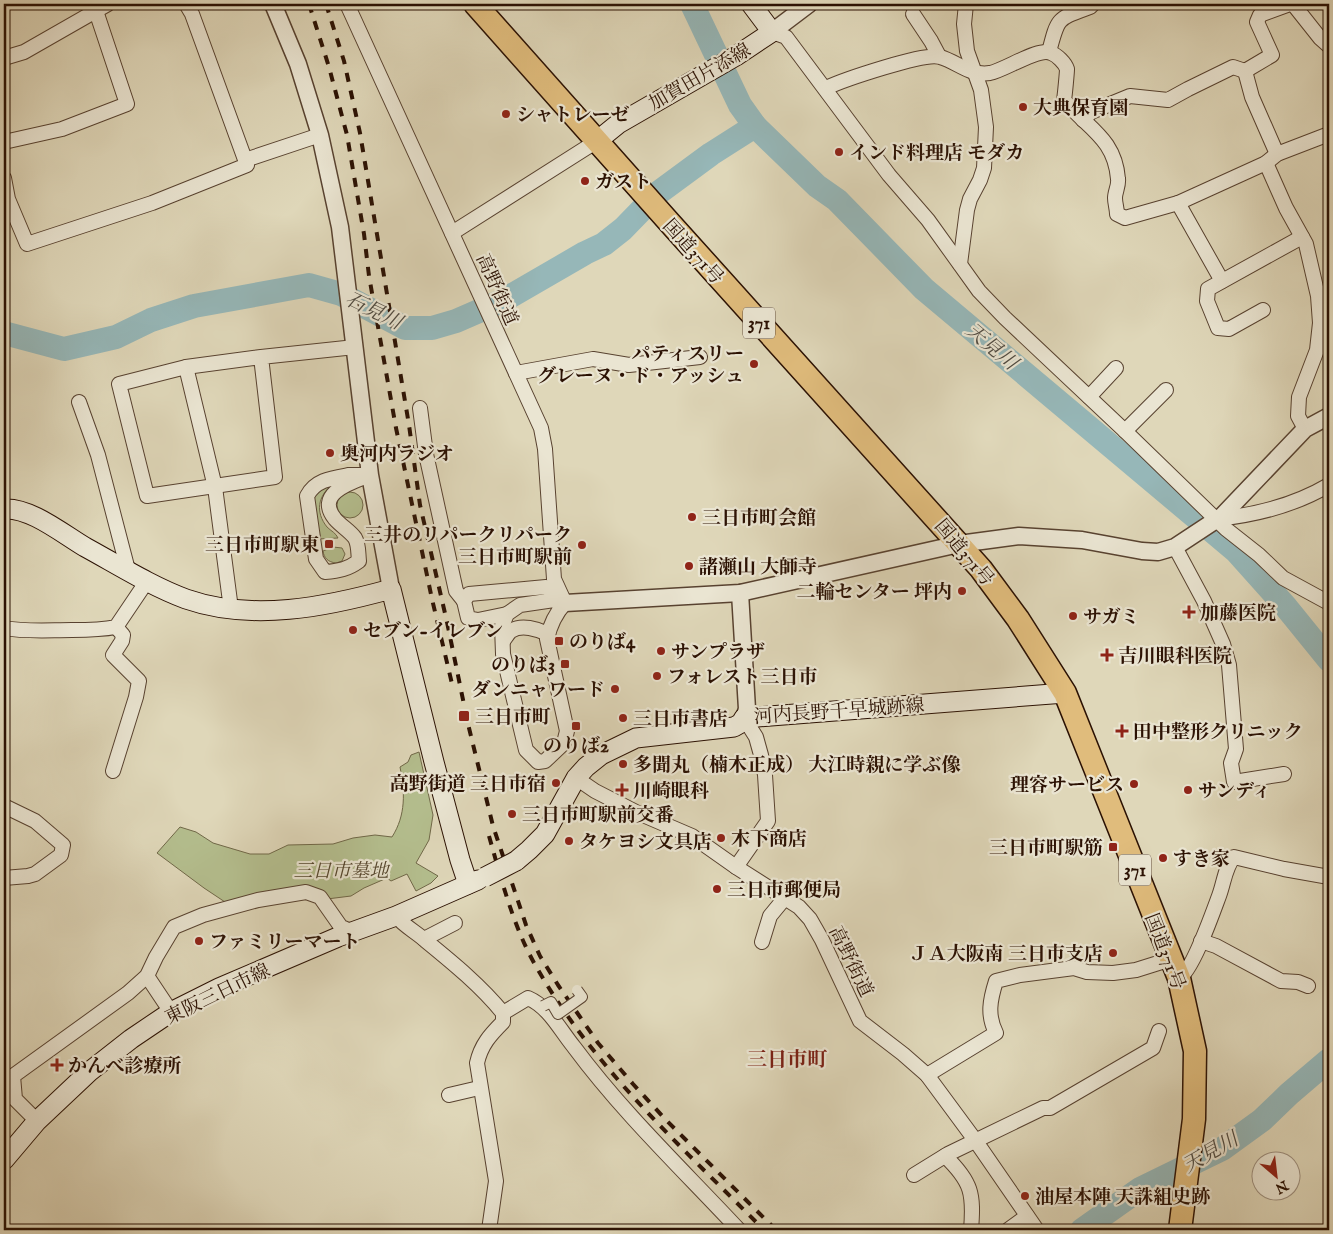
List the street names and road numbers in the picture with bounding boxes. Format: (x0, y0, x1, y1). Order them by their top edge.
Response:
street label: 加賀田片添線 (645, 39, 755, 117)
street label: 国道371号 (657, 215, 728, 290)
street label: 高野街道 (470, 250, 523, 329)
road number: 371 (743, 307, 775, 338)
street label: 国道371号 (929, 515, 998, 592)
street label: 河内長野千早城跡線 (753, 694, 925, 730)
road number: 371 (1119, 854, 1151, 886)
street label: 国道371号 (1139, 910, 1190, 993)
street label: 高野街道 (823, 922, 878, 1001)
street label: 東阪三日市線 (161, 959, 274, 1031)

